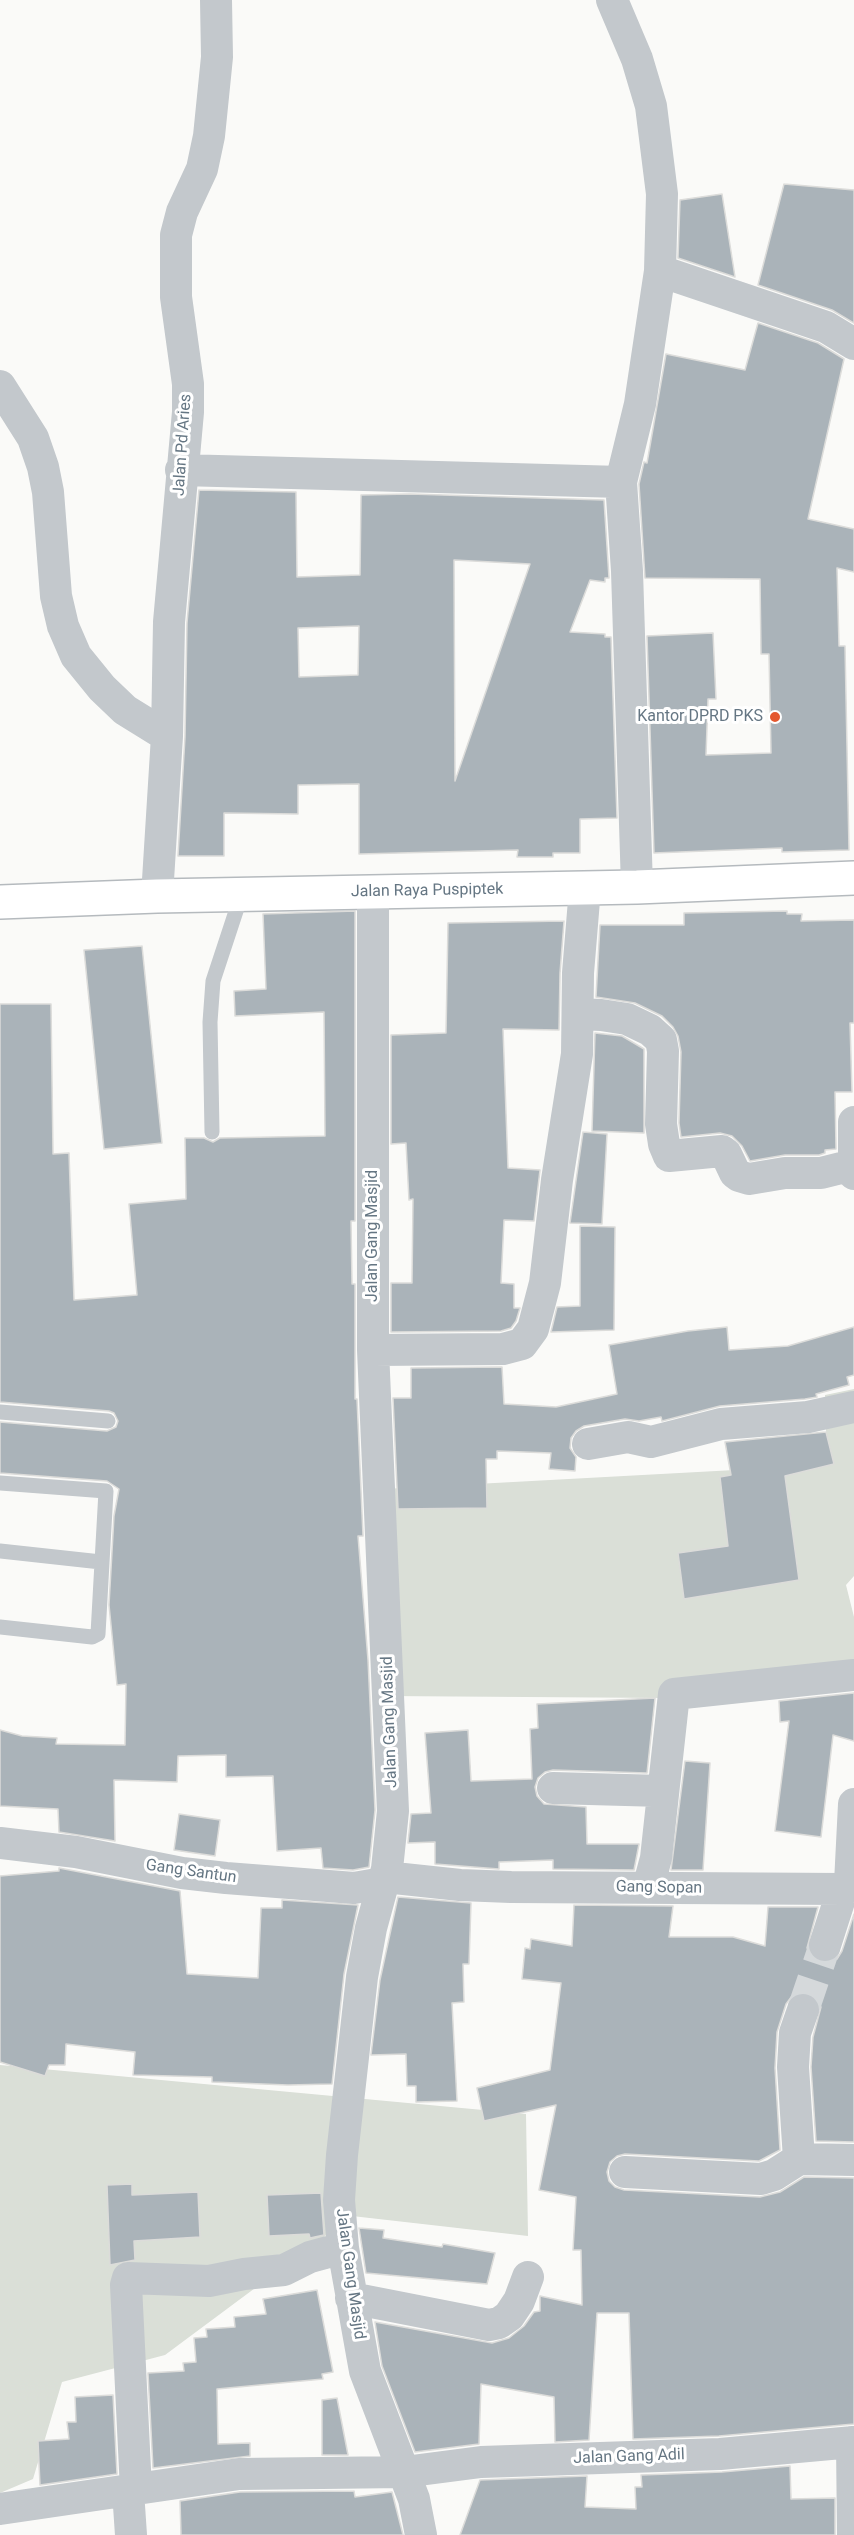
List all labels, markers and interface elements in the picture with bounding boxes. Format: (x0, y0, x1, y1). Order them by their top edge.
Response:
street label: Jalan Pd Aries (170, 393, 196, 497)
place label: Kantor DPRD PKS (637, 707, 763, 727)
marker: Kantor DPRD PKS (768, 710, 782, 724)
street label: Jalan Raya Puspiptek (351, 880, 503, 902)
street label: Jalan Gang Masjid (363, 1170, 383, 1302)
street label: Jalan Gang Masjid (378, 1656, 402, 1788)
street label: Gang Santun (144, 1856, 238, 1888)
street label: Gang Sopan (616, 1878, 702, 1898)
street label: Jalan Gang Masjid (331, 2207, 369, 2341)
street label: Jalan Gang Adil (573, 2445, 685, 2469)

